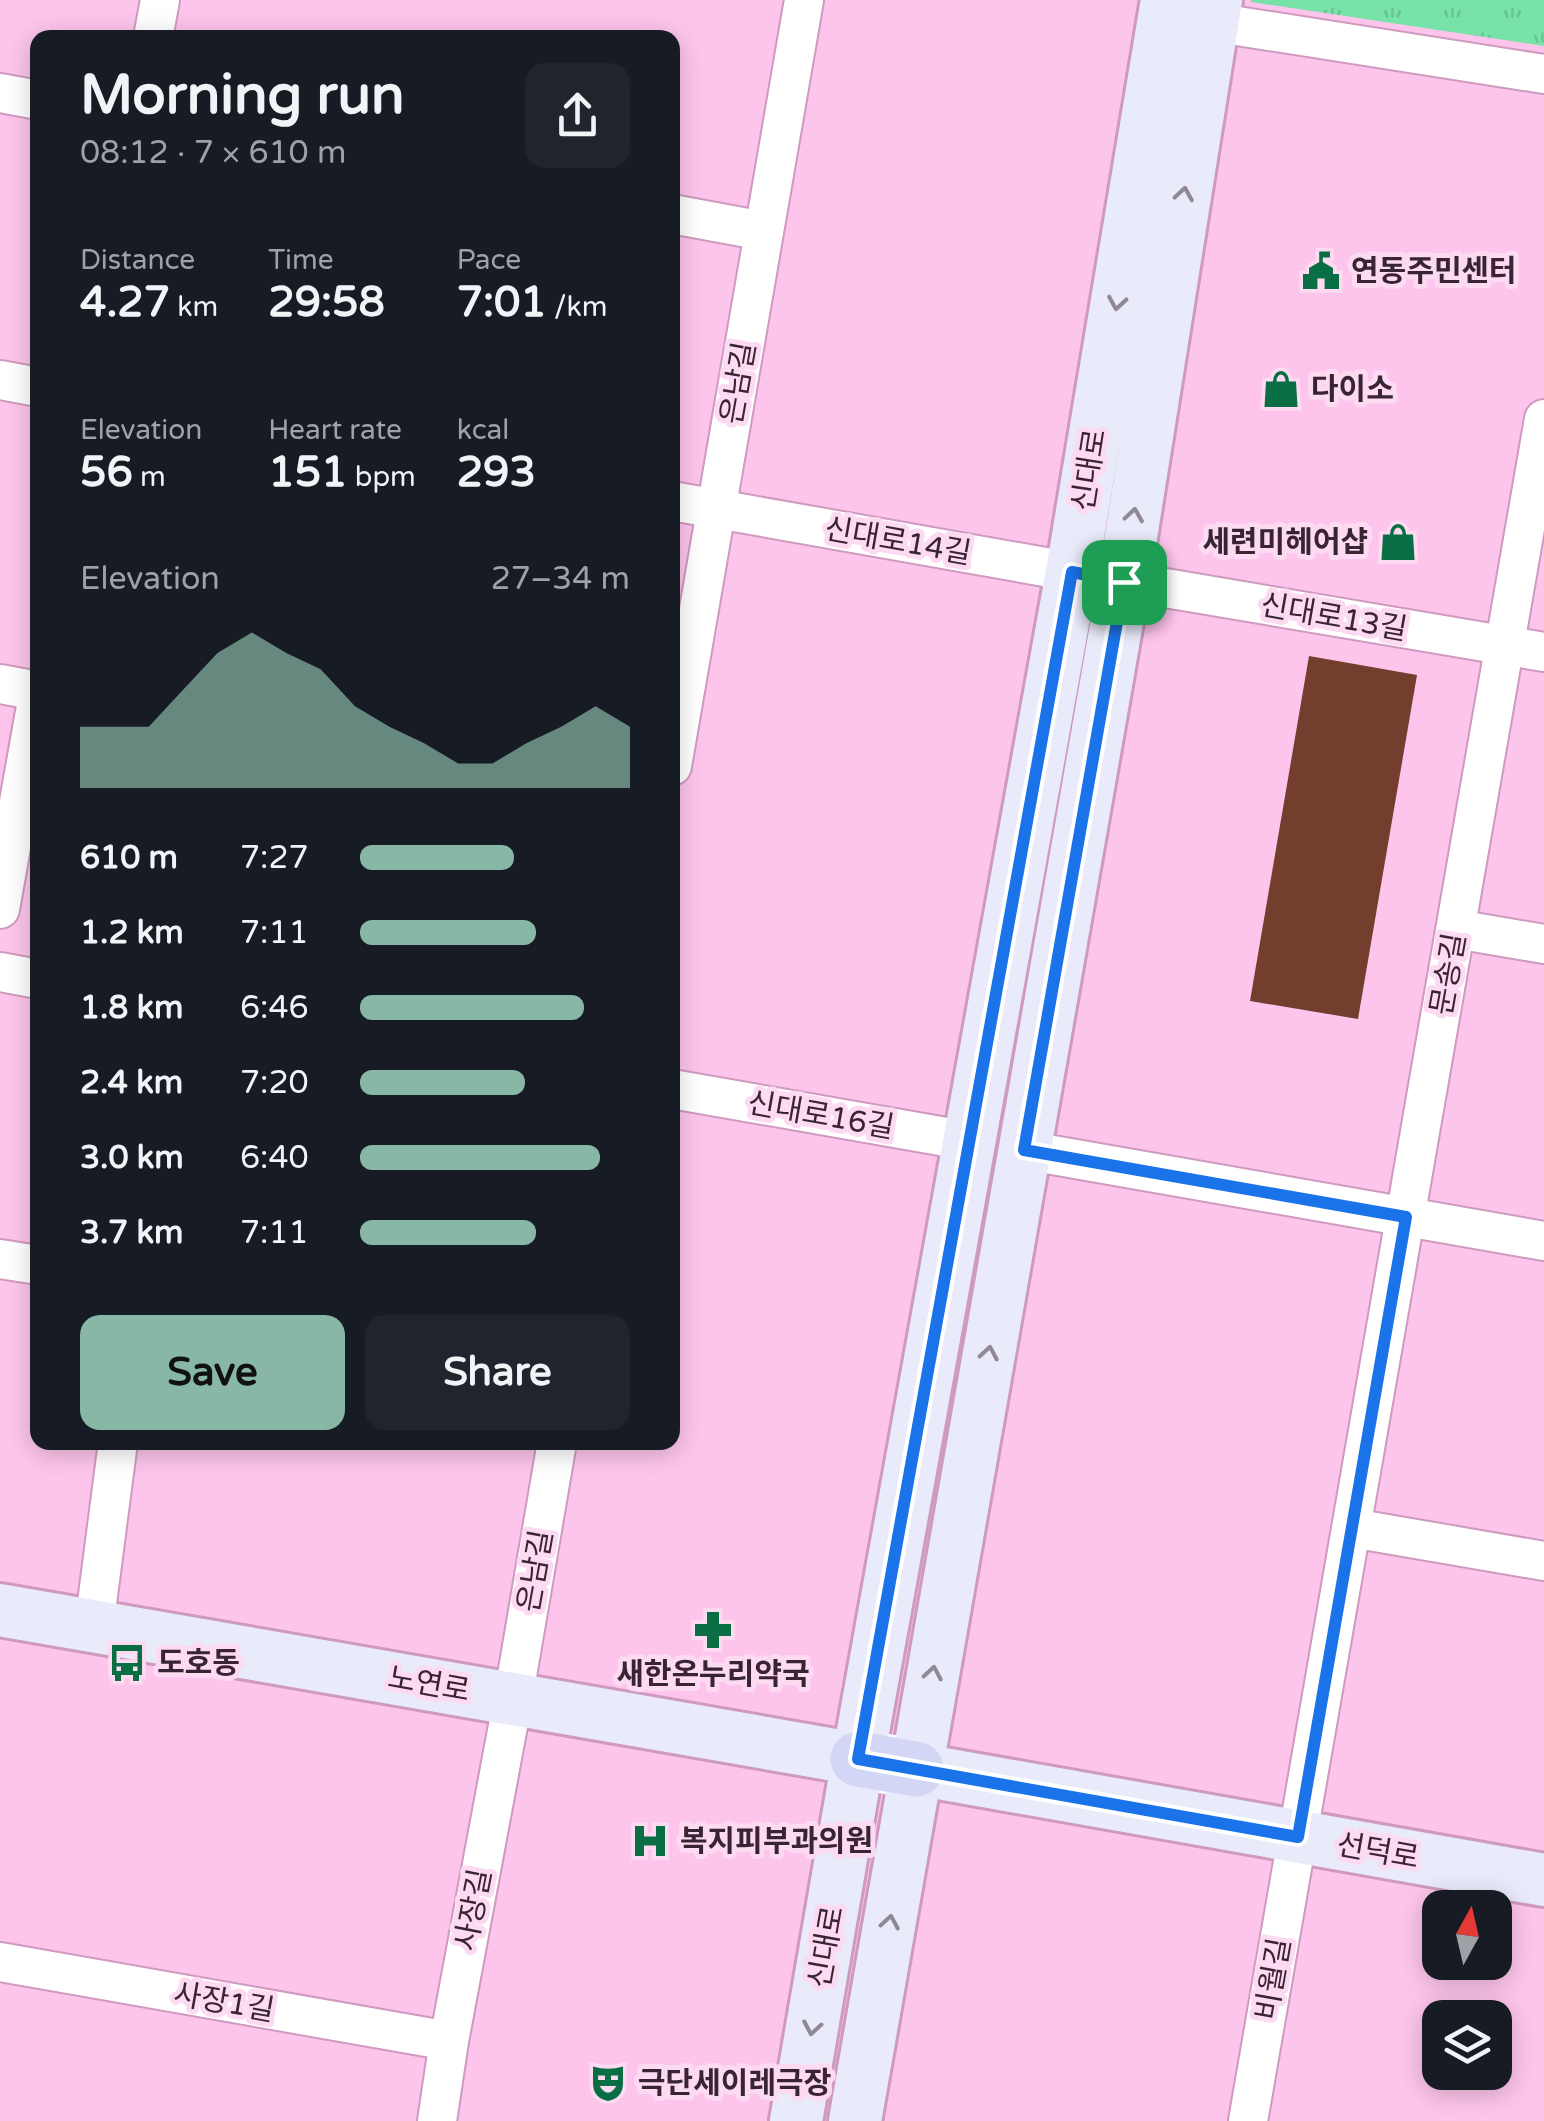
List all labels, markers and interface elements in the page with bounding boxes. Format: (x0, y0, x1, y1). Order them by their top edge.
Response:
text: Morning run (80, 63, 405, 129)
button: share (525, 63, 630, 168)
text: 08:12 · 7 × 610 m (80, 134, 346, 172)
one-way arrow (1173, 186, 1194, 202)
text: Distance (80, 243, 195, 277)
text: Time (268, 243, 334, 277)
text: Pace (457, 243, 521, 277)
public building icon: 연동주민센터 (1300, 250, 1342, 292)
place label: 연동주민센터 (1351, 253, 1517, 290)
text: 4.27 (80, 277, 170, 328)
text: 29:58 (268, 277, 385, 328)
text: 7:01 (457, 277, 547, 328)
text: km (170, 290, 218, 324)
text: /km (547, 290, 607, 324)
one-way arrow (1107, 295, 1128, 312)
street label: 은남길 (713, 339, 764, 427)
shop icon: 다이소 (1260, 368, 1302, 410)
place label: 다이소 (1311, 371, 1394, 408)
text: Elevation (80, 413, 202, 447)
text: Heart rate (268, 413, 402, 447)
text: kcal (457, 413, 509, 447)
street label: 신대로 (1065, 426, 1114, 514)
text: 56 (80, 447, 133, 498)
text: 151 (268, 447, 347, 498)
text: 293 (457, 447, 536, 498)
text: m (133, 460, 166, 494)
text: bpm (347, 460, 416, 494)
one-way arrow (1123, 507, 1144, 524)
street label: 신대로14길 (822, 510, 974, 573)
shop icon: 세련미헤어샵 (1377, 521, 1419, 563)
place label: 세련미헤어샵 (1202, 524, 1368, 561)
pin (1082, 540, 1167, 625)
icon: arrive (1097, 555, 1152, 610)
text: Elevation (80, 560, 220, 598)
text: 27–34 m (491, 560, 630, 598)
street label: 신대로13길 (1258, 586, 1410, 649)
text: 610 m (80, 839, 178, 877)
text: 7:27 (240, 839, 309, 877)
text: 1.2 km (80, 914, 184, 952)
text: 7:11 (240, 914, 309, 952)
street label: 문송길 (1423, 930, 1474, 1018)
text: 1.8 km (80, 989, 184, 1027)
text: 6:46 (240, 989, 309, 1027)
text: 2.4 km (80, 1064, 183, 1102)
text: 7:20 (240, 1064, 309, 1102)
street label: 신대로16길 (745, 1084, 897, 1147)
text: 3.0 km (80, 1139, 184, 1177)
text: 6:40 (240, 1139, 309, 1177)
text: 3.7 km (80, 1214, 183, 1252)
text: 7:11 (240, 1214, 309, 1252)
button: Save (80, 1315, 345, 1430)
button: Share (365, 1315, 630, 1430)
one-way arrow (978, 1345, 999, 1361)
street label: 은남길 (510, 1527, 561, 1615)
pharmacy icon: 새한온누리약국 (692, 1609, 734, 1651)
bus stop icon: 도호동 (106, 1642, 148, 1684)
place label: 도호동 (157, 1645, 240, 1682)
place label: 새한온누리약국 (616, 1656, 810, 1693)
street label: 노연로 (385, 1659, 473, 1710)
one-way arrow (922, 1665, 943, 1681)
hospital icon: 복지피부과의원 (629, 1820, 671, 1862)
place label: 복지피부과의원 (680, 1823, 873, 1860)
street label: 선덕로 (1334, 1826, 1422, 1877)
street label: 사장길 (447, 1866, 500, 1954)
north arrow (1422, 1890, 1512, 1980)
map controls (1422, 1890, 1512, 2090)
street label: 신대로 (801, 1903, 852, 1991)
one-way arrow (879, 1913, 900, 1930)
street label: 비월길 (1248, 1935, 1299, 2023)
street label: 사장1길 (171, 1975, 277, 2030)
button: layers (1422, 2000, 1512, 2090)
one-way arrow (802, 2019, 823, 2036)
theatre icon: 극단세이레극장 (587, 2062, 629, 2104)
place label: 극단세이레극장 (638, 2065, 832, 2102)

